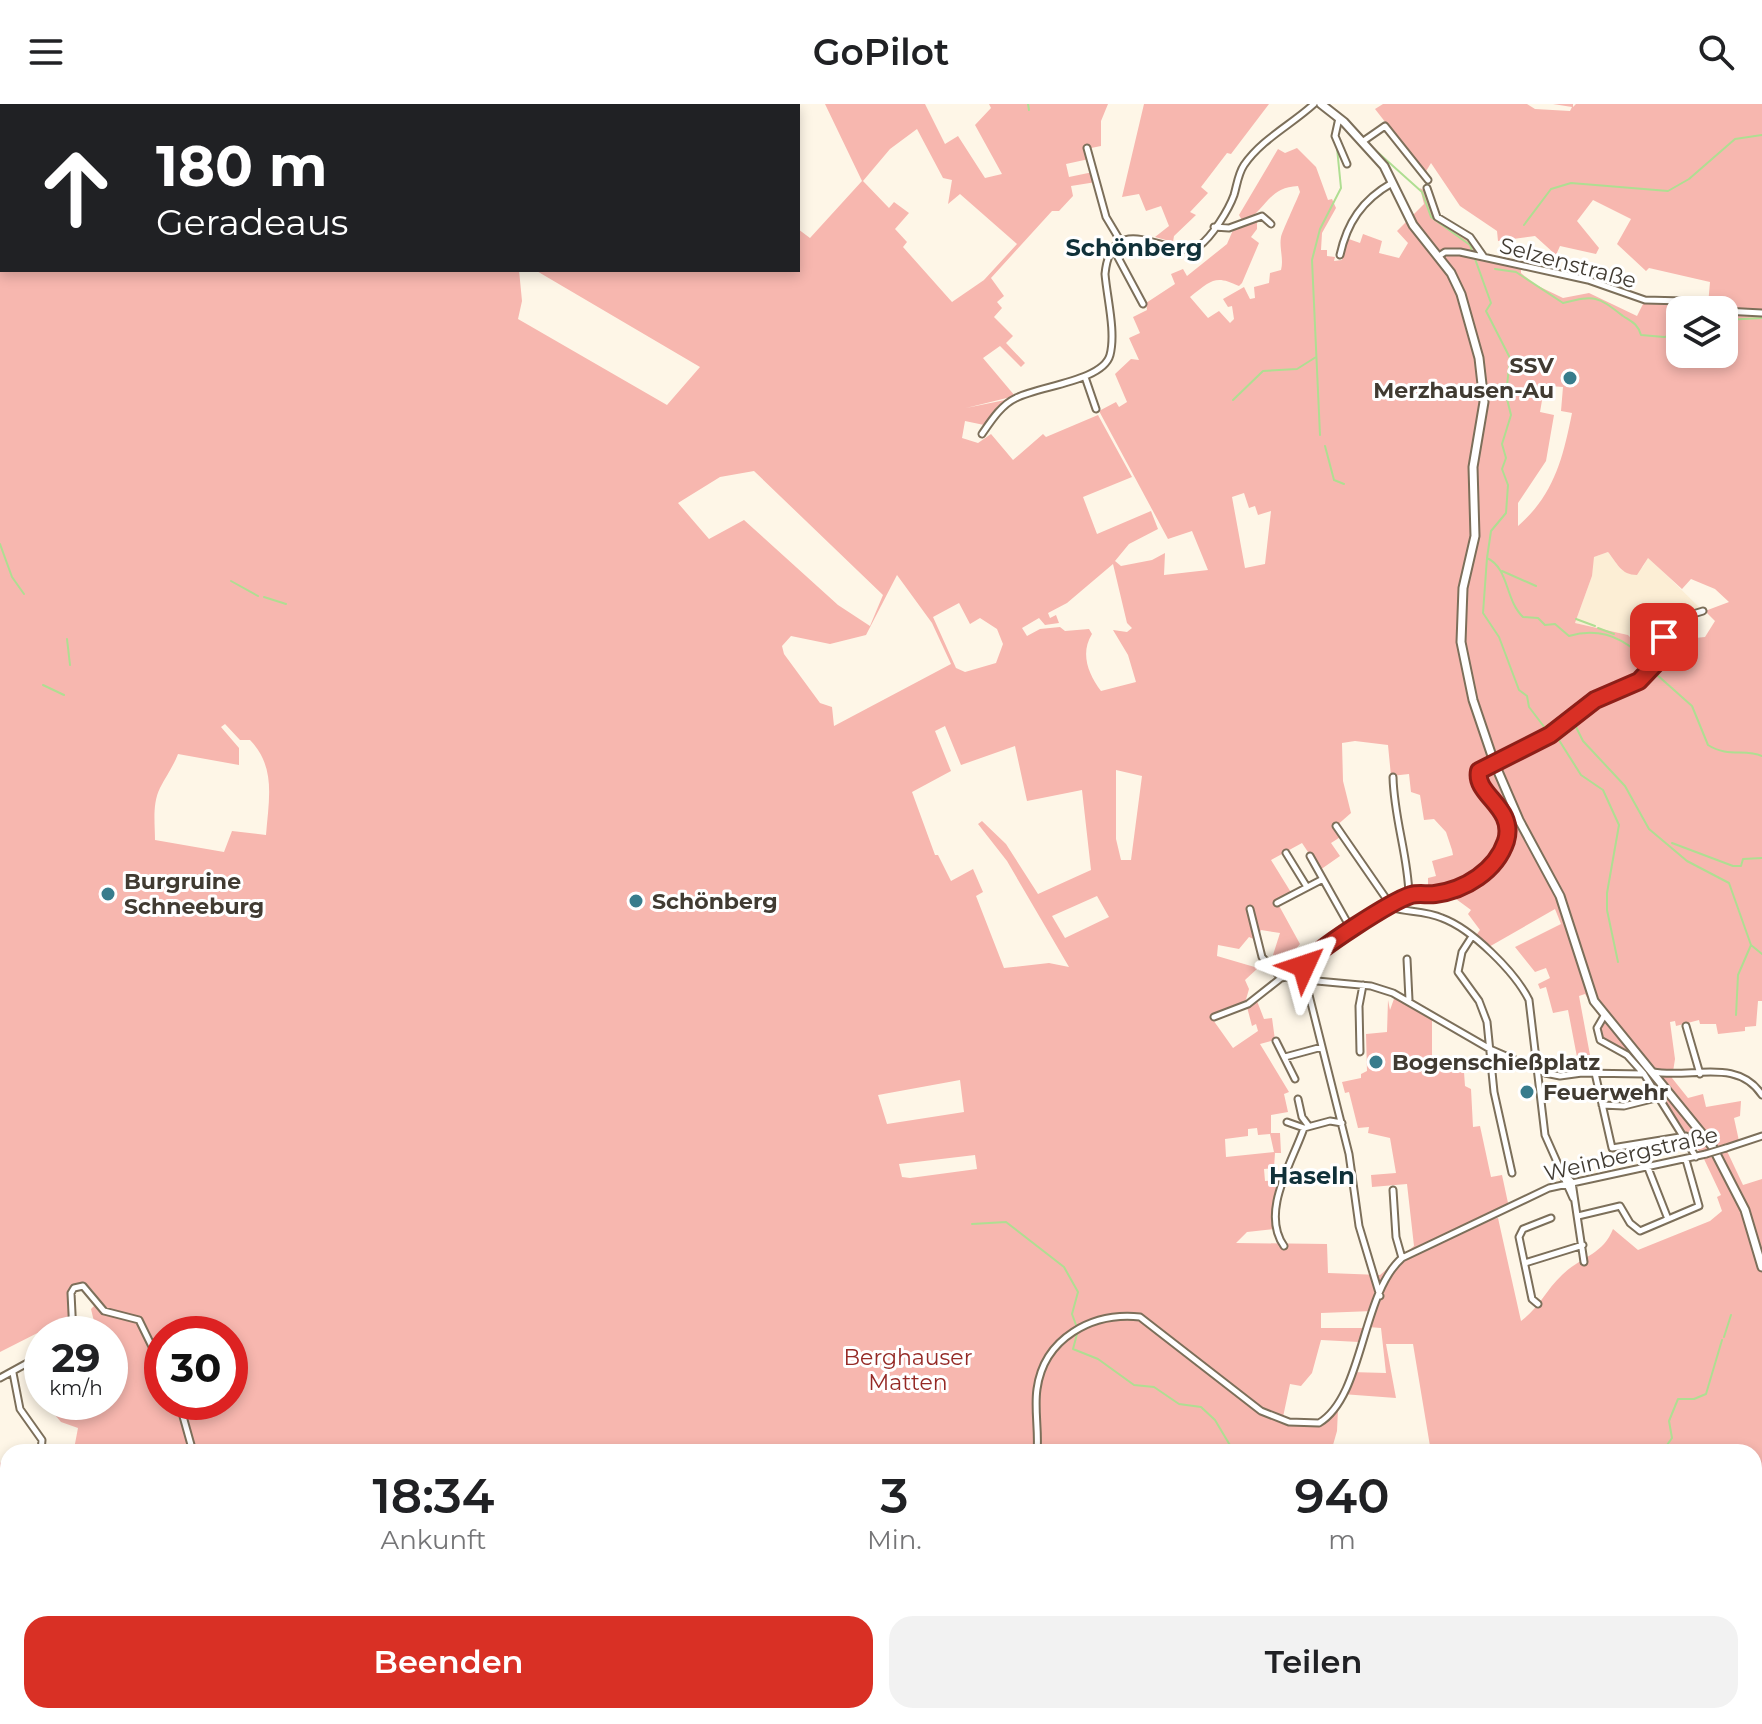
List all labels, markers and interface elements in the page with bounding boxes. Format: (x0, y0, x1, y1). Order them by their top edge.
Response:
icon: menu (24, 30, 68, 74)
text: GoPilot (813, 30, 949, 74)
icon: search (1694, 30, 1738, 74)
text: 180 m (156, 132, 328, 200)
icon: ahead (24, 136, 128, 240)
text: Geradeaus (156, 200, 348, 244)
street label: Selzenstraße (1497, 232, 1639, 294)
district label: Schönberg (1065, 233, 1203, 262)
map controls (1666, 296, 1738, 368)
button: layers (1666, 296, 1738, 368)
place label: SSV Merzhausen-Au (1373, 352, 1555, 404)
marker: SSV Merzhausen-Au (1561, 369, 1579, 387)
pin (1630, 603, 1698, 671)
icon: arrive (1642, 615, 1686, 659)
place label: Burgruine Schneeburg (124, 868, 264, 920)
marker: Burgruine Schneeburg (99, 885, 117, 903)
place label: Schönberg (652, 888, 778, 915)
marker: Schönberg (627, 892, 645, 910)
position arrow (1262, 924, 1346, 1008)
place label: Bogenschießplatz (1392, 1049, 1600, 1076)
marker: Bogenschießplatz (1367, 1053, 1385, 1071)
place label: Feuerwehr (1543, 1079, 1668, 1106)
marker: Feuerwehr (1518, 1083, 1536, 1101)
street label: Weinbergstraße (1541, 1121, 1721, 1187)
district label: Haseln (1269, 1161, 1355, 1190)
speed limit sign: 30 (144, 1316, 248, 1420)
text: 29 (51, 1333, 101, 1382)
park label: Berghauser Matten (844, 1344, 972, 1396)
text: km/h (49, 1376, 103, 1400)
text: 18:34 (373, 1467, 494, 1525)
text: 3 (880, 1467, 908, 1525)
text: 940 (1294, 1467, 1389, 1525)
text: Ankunft (381, 1524, 486, 1556)
text: Min. (867, 1524, 922, 1556)
text: m (1328, 1524, 1356, 1556)
button: Beenden (24, 1616, 873, 1708)
button: Teilen (889, 1616, 1738, 1708)

